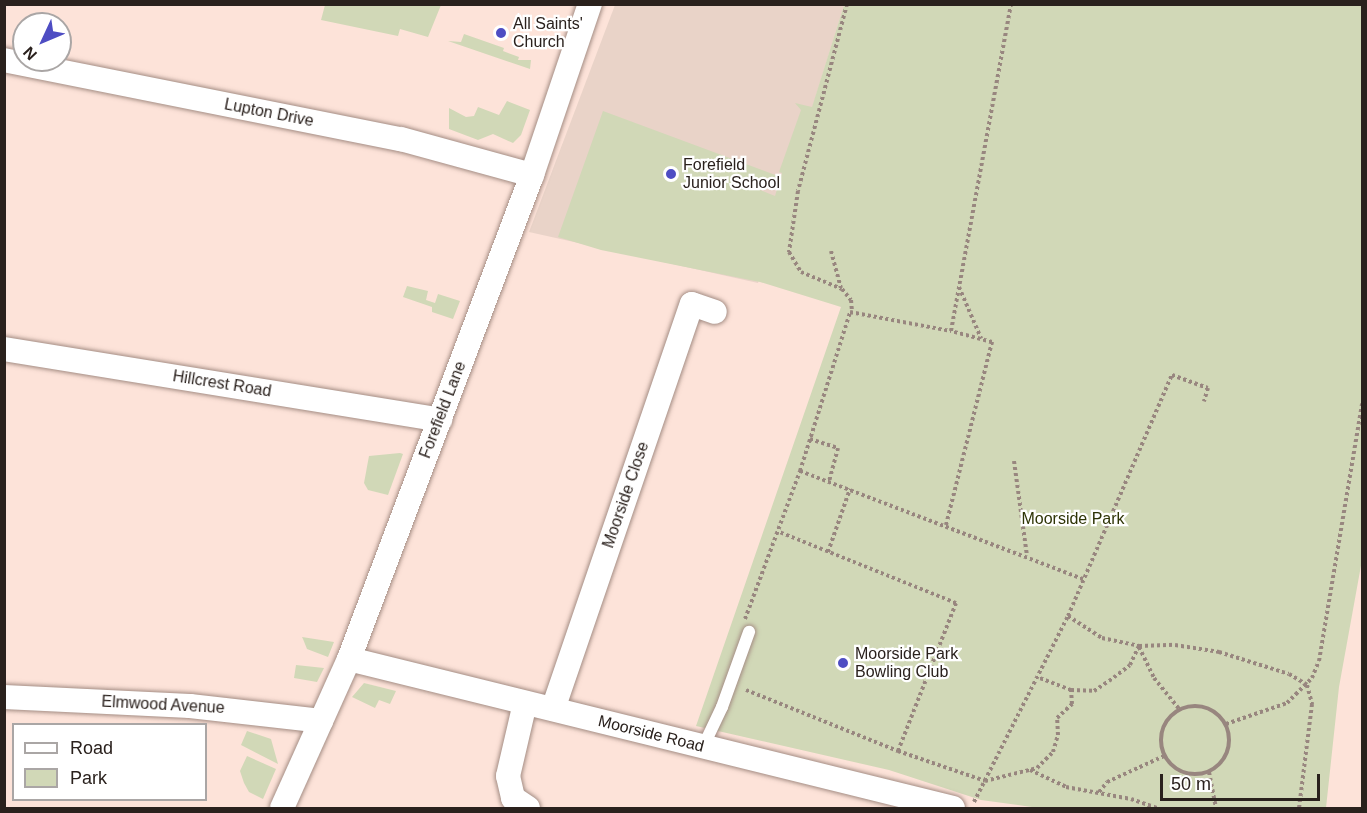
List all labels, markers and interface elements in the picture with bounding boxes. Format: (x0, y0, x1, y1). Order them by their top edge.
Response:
north arrow (12, 12, 72, 72)
place label: All Saints' Church (513, 14, 583, 52)
marker: All Saints' Church (494, 26, 508, 40)
text: N (20, 43, 40, 64)
street label: Lupton Drive (223, 95, 315, 131)
place label: Forefield Junior School (683, 155, 780, 193)
marker: Forefield Junior School (664, 167, 678, 181)
street label: Forefield Lane (416, 359, 470, 461)
street label: Hillcrest Road (171, 367, 273, 401)
street label: Moorside Close (599, 439, 653, 551)
park label: Moorside Park (1021, 509, 1125, 529)
place label: Moorside Park Bowling Club (855, 644, 958, 682)
marker: Moorside Park Bowling Club (836, 656, 850, 670)
street label: Elmwood Avenue (100, 692, 226, 718)
street label: Moorside Road (596, 712, 706, 756)
legend (12, 723, 207, 801)
text: Road (70, 738, 113, 758)
scale bar (1163, 762, 1324, 800)
text: Park (70, 768, 107, 788)
text: 50 m (1171, 774, 1211, 794)

